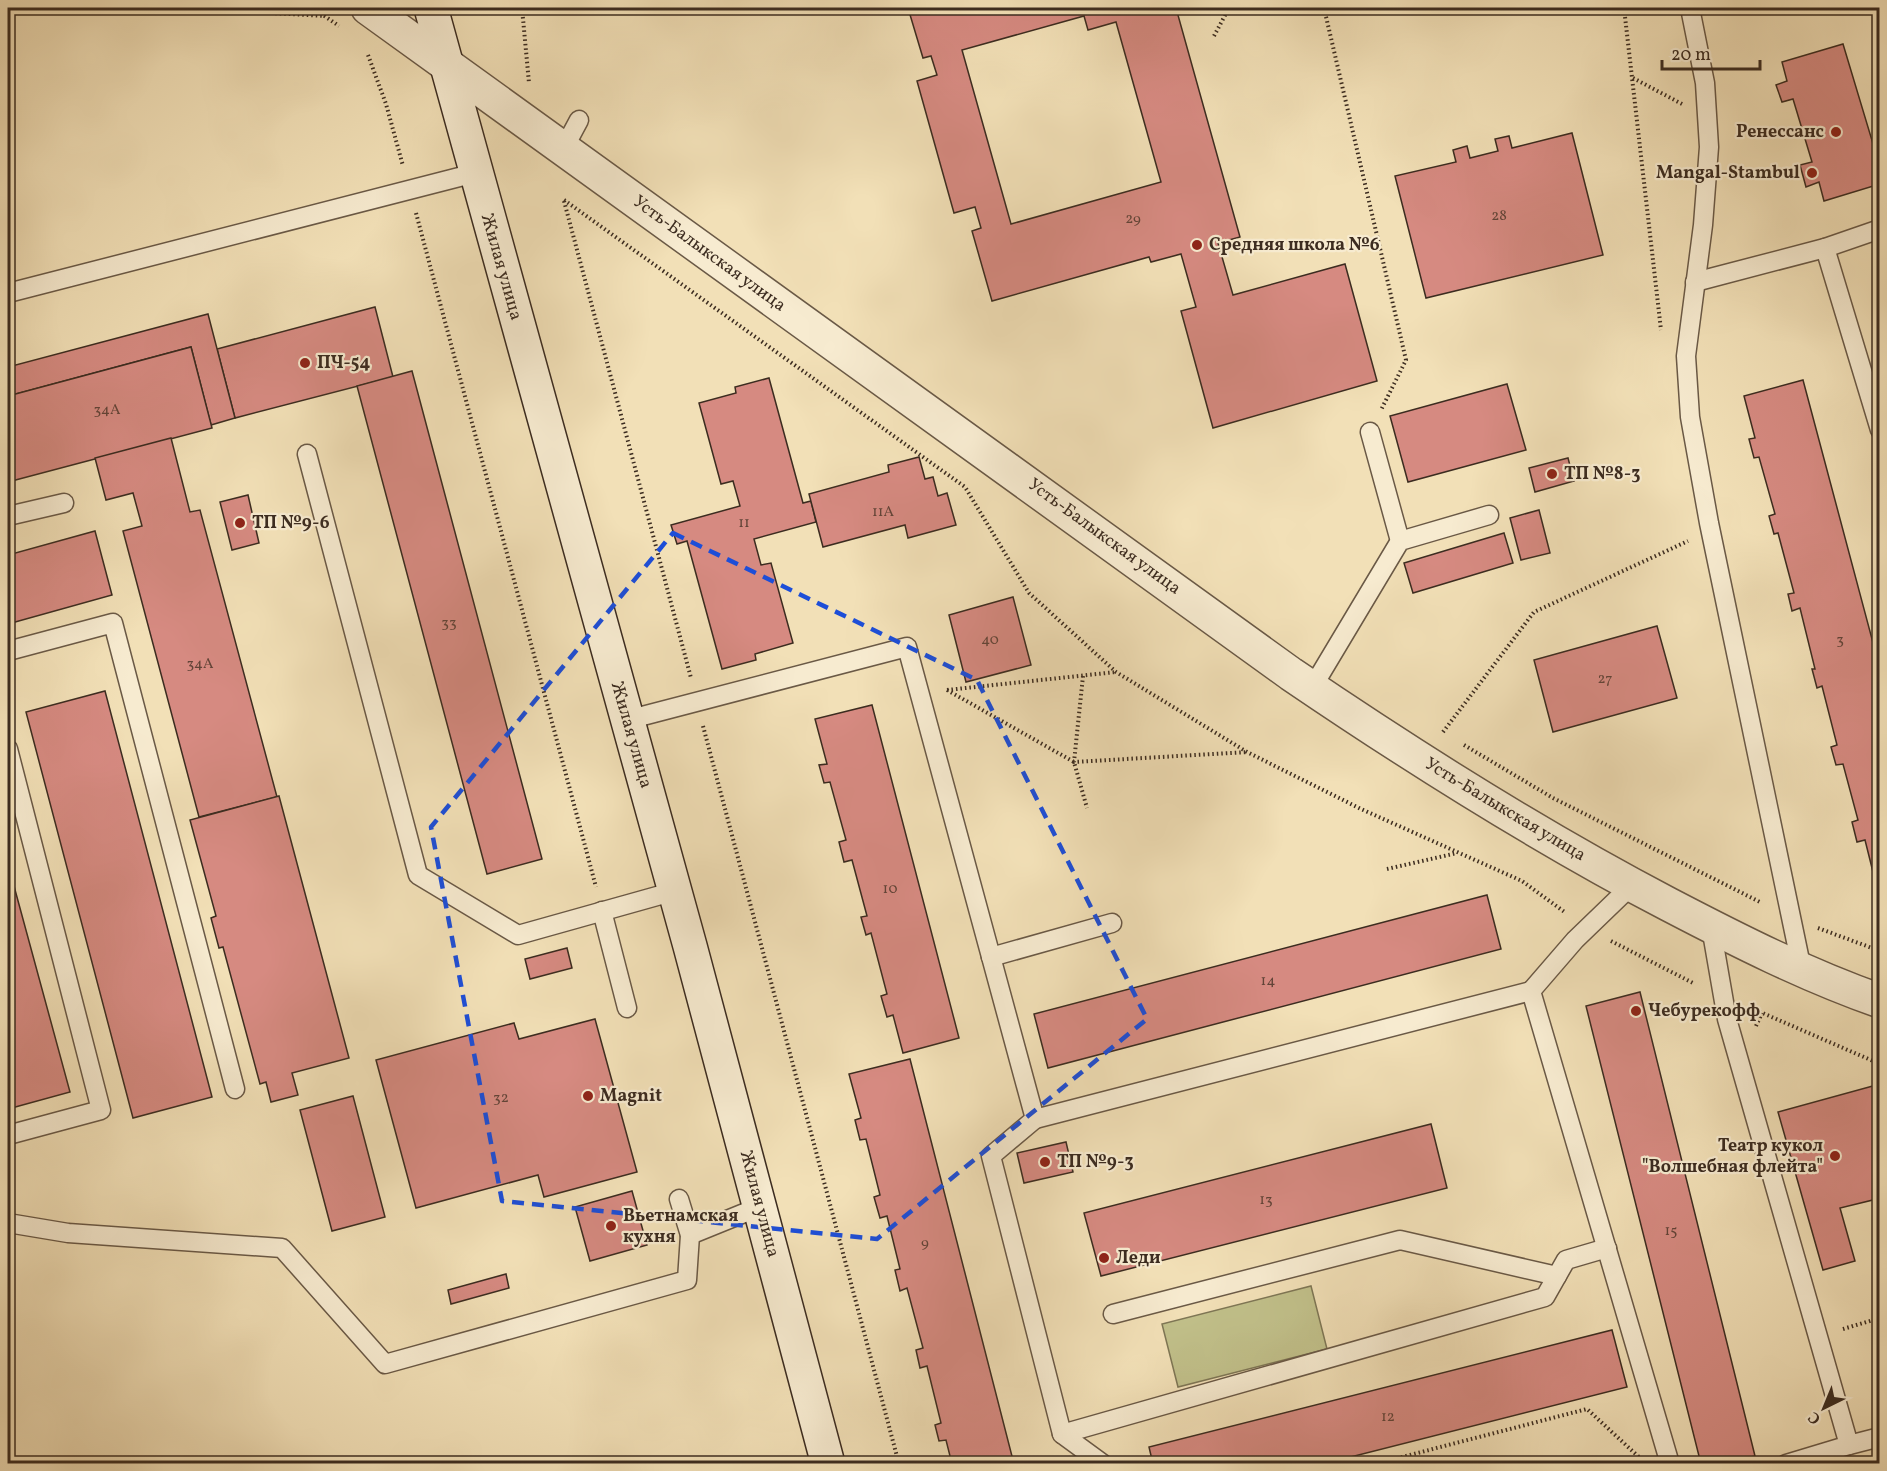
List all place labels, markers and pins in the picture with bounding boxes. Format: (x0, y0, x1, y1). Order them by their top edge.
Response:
place label: Ренессанс (1736, 120, 1824, 145)
marker: Ренессанс (1829, 125, 1843, 139)
place label: Mangal-Stambul (1656, 161, 1800, 186)
marker: Mangal-Stambul (1805, 166, 1819, 180)
place label: Средняя школа №6 (1209, 233, 1380, 258)
marker: Средняя школа №6 (1190, 238, 1204, 252)
place label: ПЧ-54 (317, 351, 370, 376)
marker: ПЧ-54 (298, 356, 312, 370)
place label: ТП №8-3 (1564, 462, 1640, 487)
marker: ТП №8-3 (1545, 467, 1559, 481)
place label: ТП №9-6 (252, 511, 330, 536)
marker: ТП №9-6 (233, 516, 247, 530)
place label: Чебурекофф (1648, 999, 1760, 1024)
marker: Чебурекофф (1629, 1004, 1643, 1018)
place label: Magnit (600, 1084, 662, 1109)
marker: Magnit (581, 1089, 595, 1103)
place label: Театр кукол "Волшебная флейта" (1642, 1134, 1823, 1180)
marker: Театр кукол "Волшебная флейта" (1828, 1149, 1842, 1163)
place label: ТП №9-3 (1057, 1150, 1134, 1175)
marker: ТП №9-3 (1038, 1155, 1052, 1169)
place label: Вьетнамская кухня (623, 1204, 738, 1250)
marker: Вьетнамская кухня (604, 1219, 618, 1233)
place label: Леди (1116, 1246, 1161, 1271)
marker: Леди (1097, 1251, 1111, 1265)

